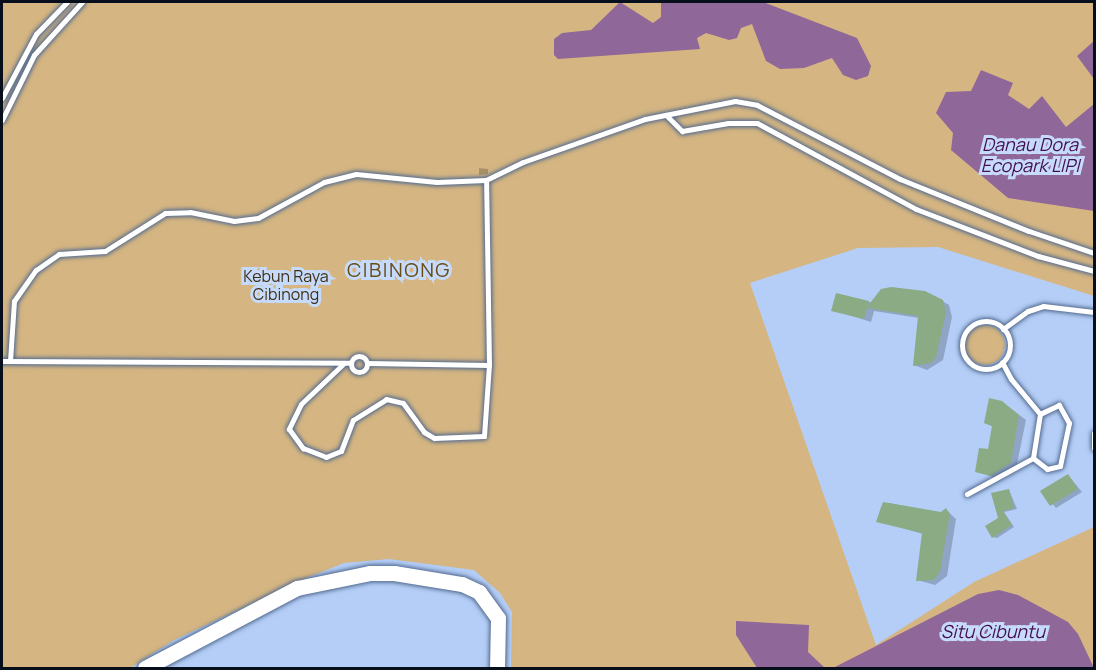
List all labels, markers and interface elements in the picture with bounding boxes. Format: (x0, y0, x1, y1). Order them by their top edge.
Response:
water label: Danau Dora Ecopark LIPI (981, 134, 1079, 176)
district label: CIBINONG (347, 257, 451, 281)
park label: Kebun Raya Cibinong (243, 266, 329, 304)
water label: Situ Cibuntu (941, 620, 1045, 642)

